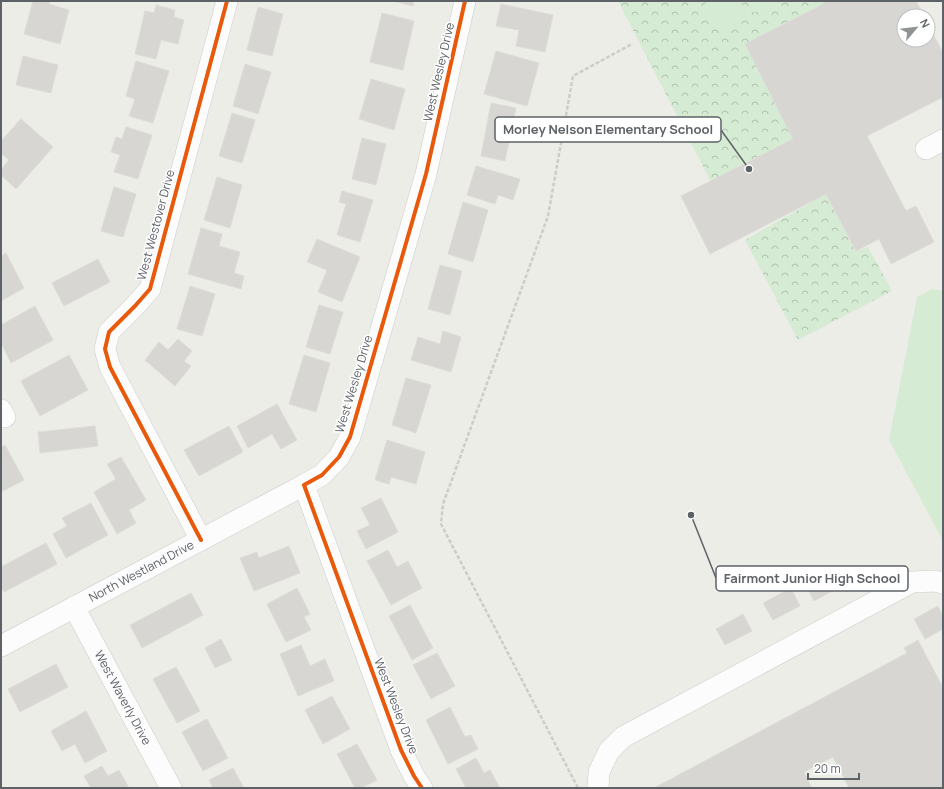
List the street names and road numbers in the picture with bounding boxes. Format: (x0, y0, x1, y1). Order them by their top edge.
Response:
street label: West Wesley Drive (419, 21, 458, 123)
street label: West Westover Drive (133, 168, 178, 282)
street label: West Wesley Drive (331, 333, 376, 435)
street label: North Westland Drive (86, 536, 197, 606)
street label: West Waverly Drive (91, 647, 155, 748)
street label: West Wesley Drive (370, 655, 423, 756)

